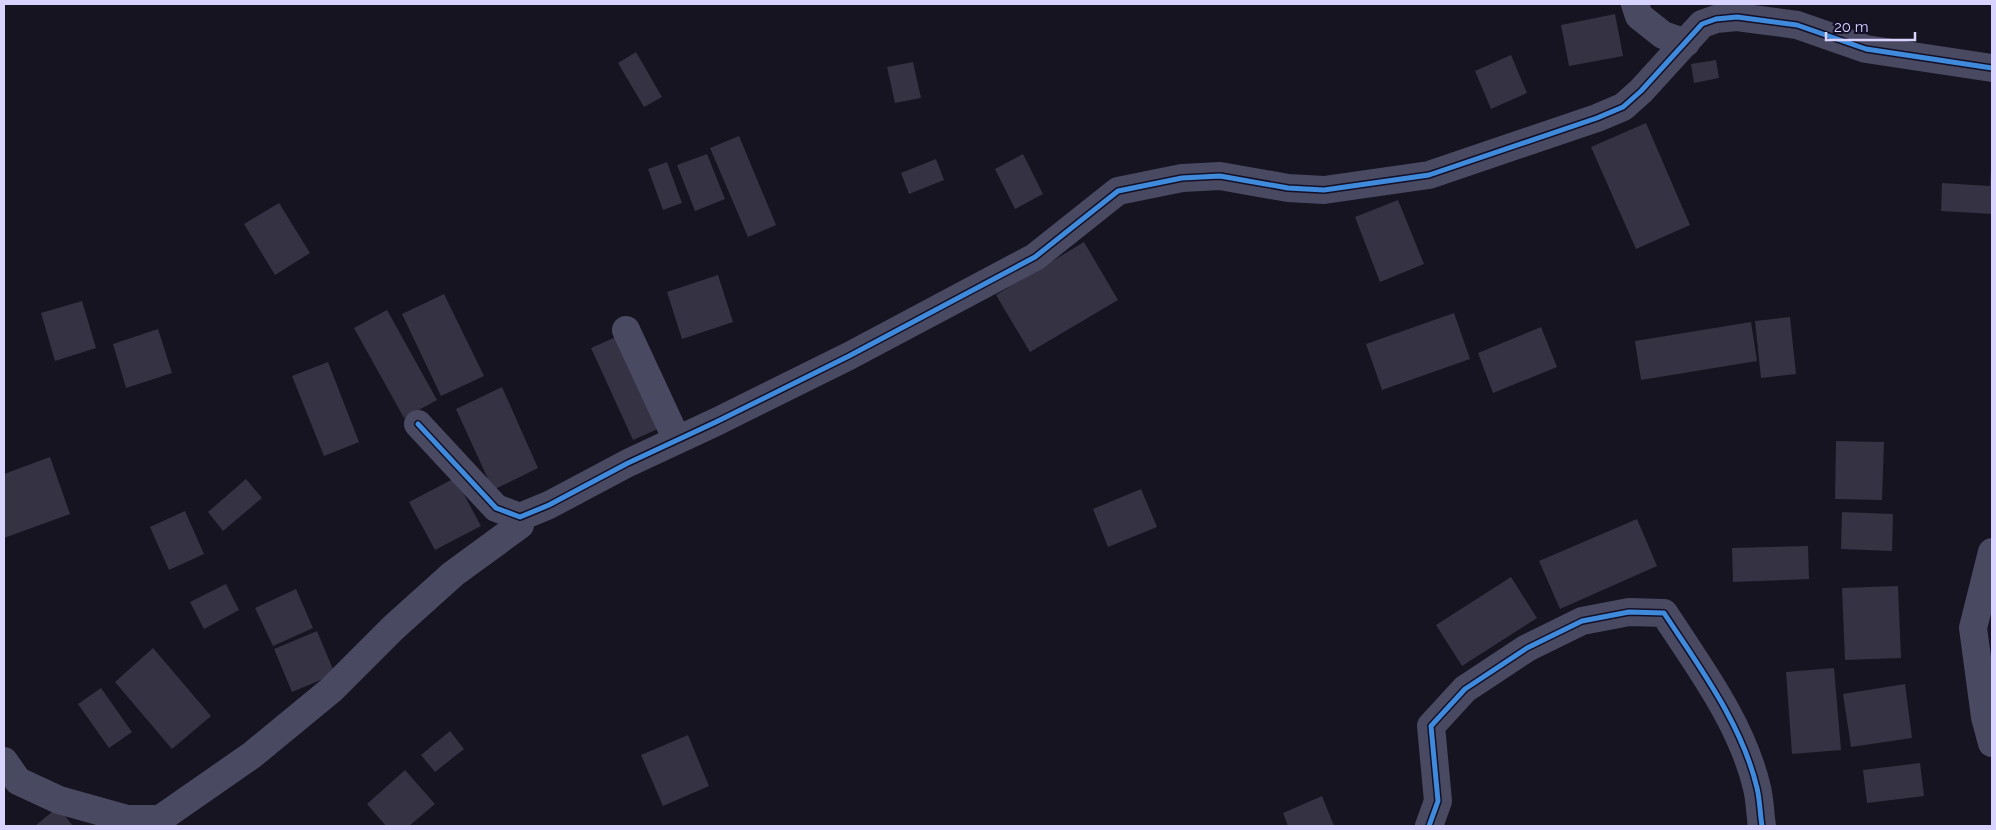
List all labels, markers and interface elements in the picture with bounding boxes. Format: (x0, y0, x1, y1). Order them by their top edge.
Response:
scale bar (1826, 10, 1915, 42)
text: 20 m (1834, 18, 1869, 36)

